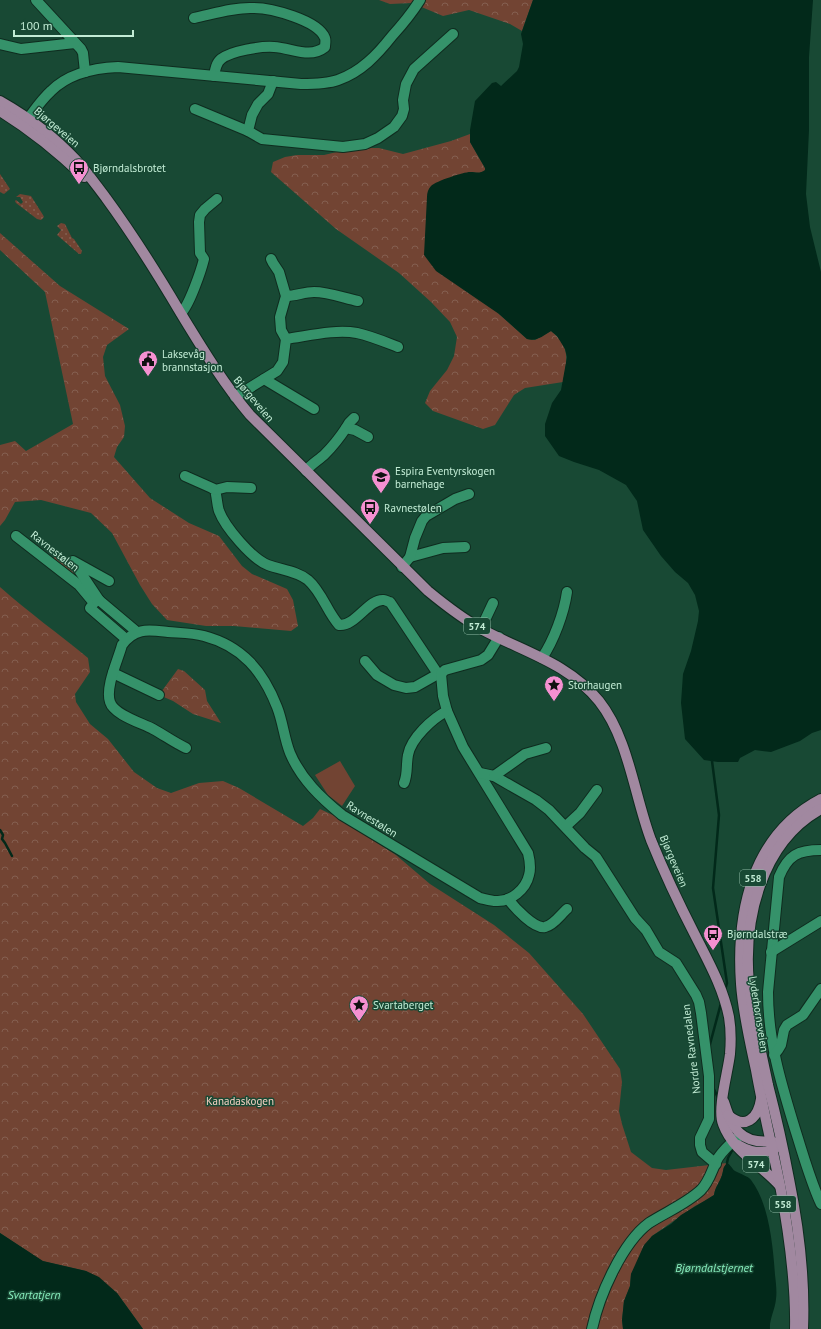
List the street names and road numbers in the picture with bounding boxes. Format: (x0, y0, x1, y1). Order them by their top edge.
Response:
street label: Bjørgeveien (31, 104, 83, 150)
street label: Bjørgeveien (231, 373, 277, 425)
street label: Ravnestølen (28, 528, 82, 574)
road number: 574 (464, 618, 490, 634)
street label: Ravnestølen (344, 798, 400, 840)
street label: Bjørgeveien (657, 833, 691, 889)
road number: 558 (740, 870, 766, 886)
street label: Lyderhornsveien (746, 975, 772, 1053)
street label: Nordre Ravnedalen (679, 1003, 703, 1095)
road number: 574 (743, 1156, 769, 1172)
road number: 558 (770, 1196, 796, 1212)

